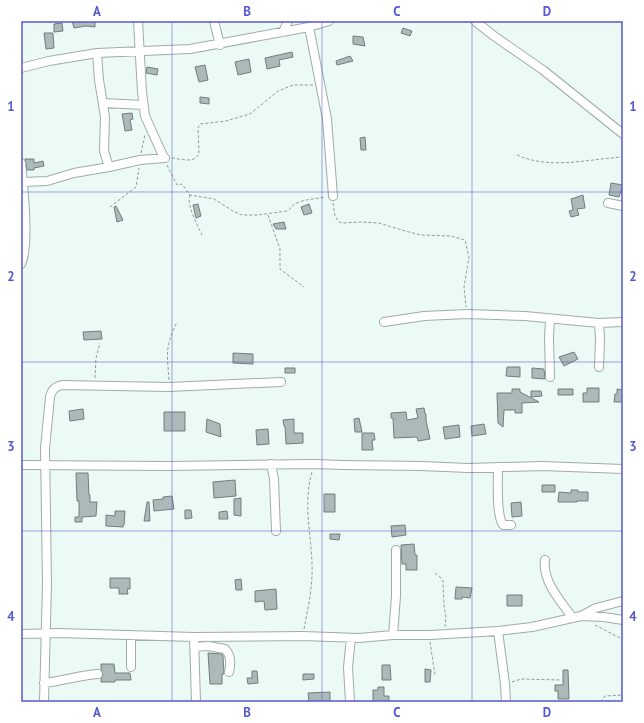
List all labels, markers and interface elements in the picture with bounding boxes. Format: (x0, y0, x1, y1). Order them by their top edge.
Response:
text: A (93, 3, 101, 20)
text: B (243, 3, 251, 20)
text: C (393, 3, 401, 20)
text: D (543, 3, 551, 20)
text: 1 (7, 98, 15, 115)
text: 1 (629, 98, 637, 115)
text: 2 (7, 268, 15, 285)
text: 2 (629, 268, 637, 285)
text: 3 (7, 438, 15, 455)
text: 3 (629, 438, 637, 455)
text: 4 (7, 608, 15, 625)
text: 4 (629, 608, 637, 625)
text: A (93, 704, 101, 721)
text: B (243, 704, 251, 721)
text: C (393, 704, 401, 721)
text: D (543, 704, 551, 721)

